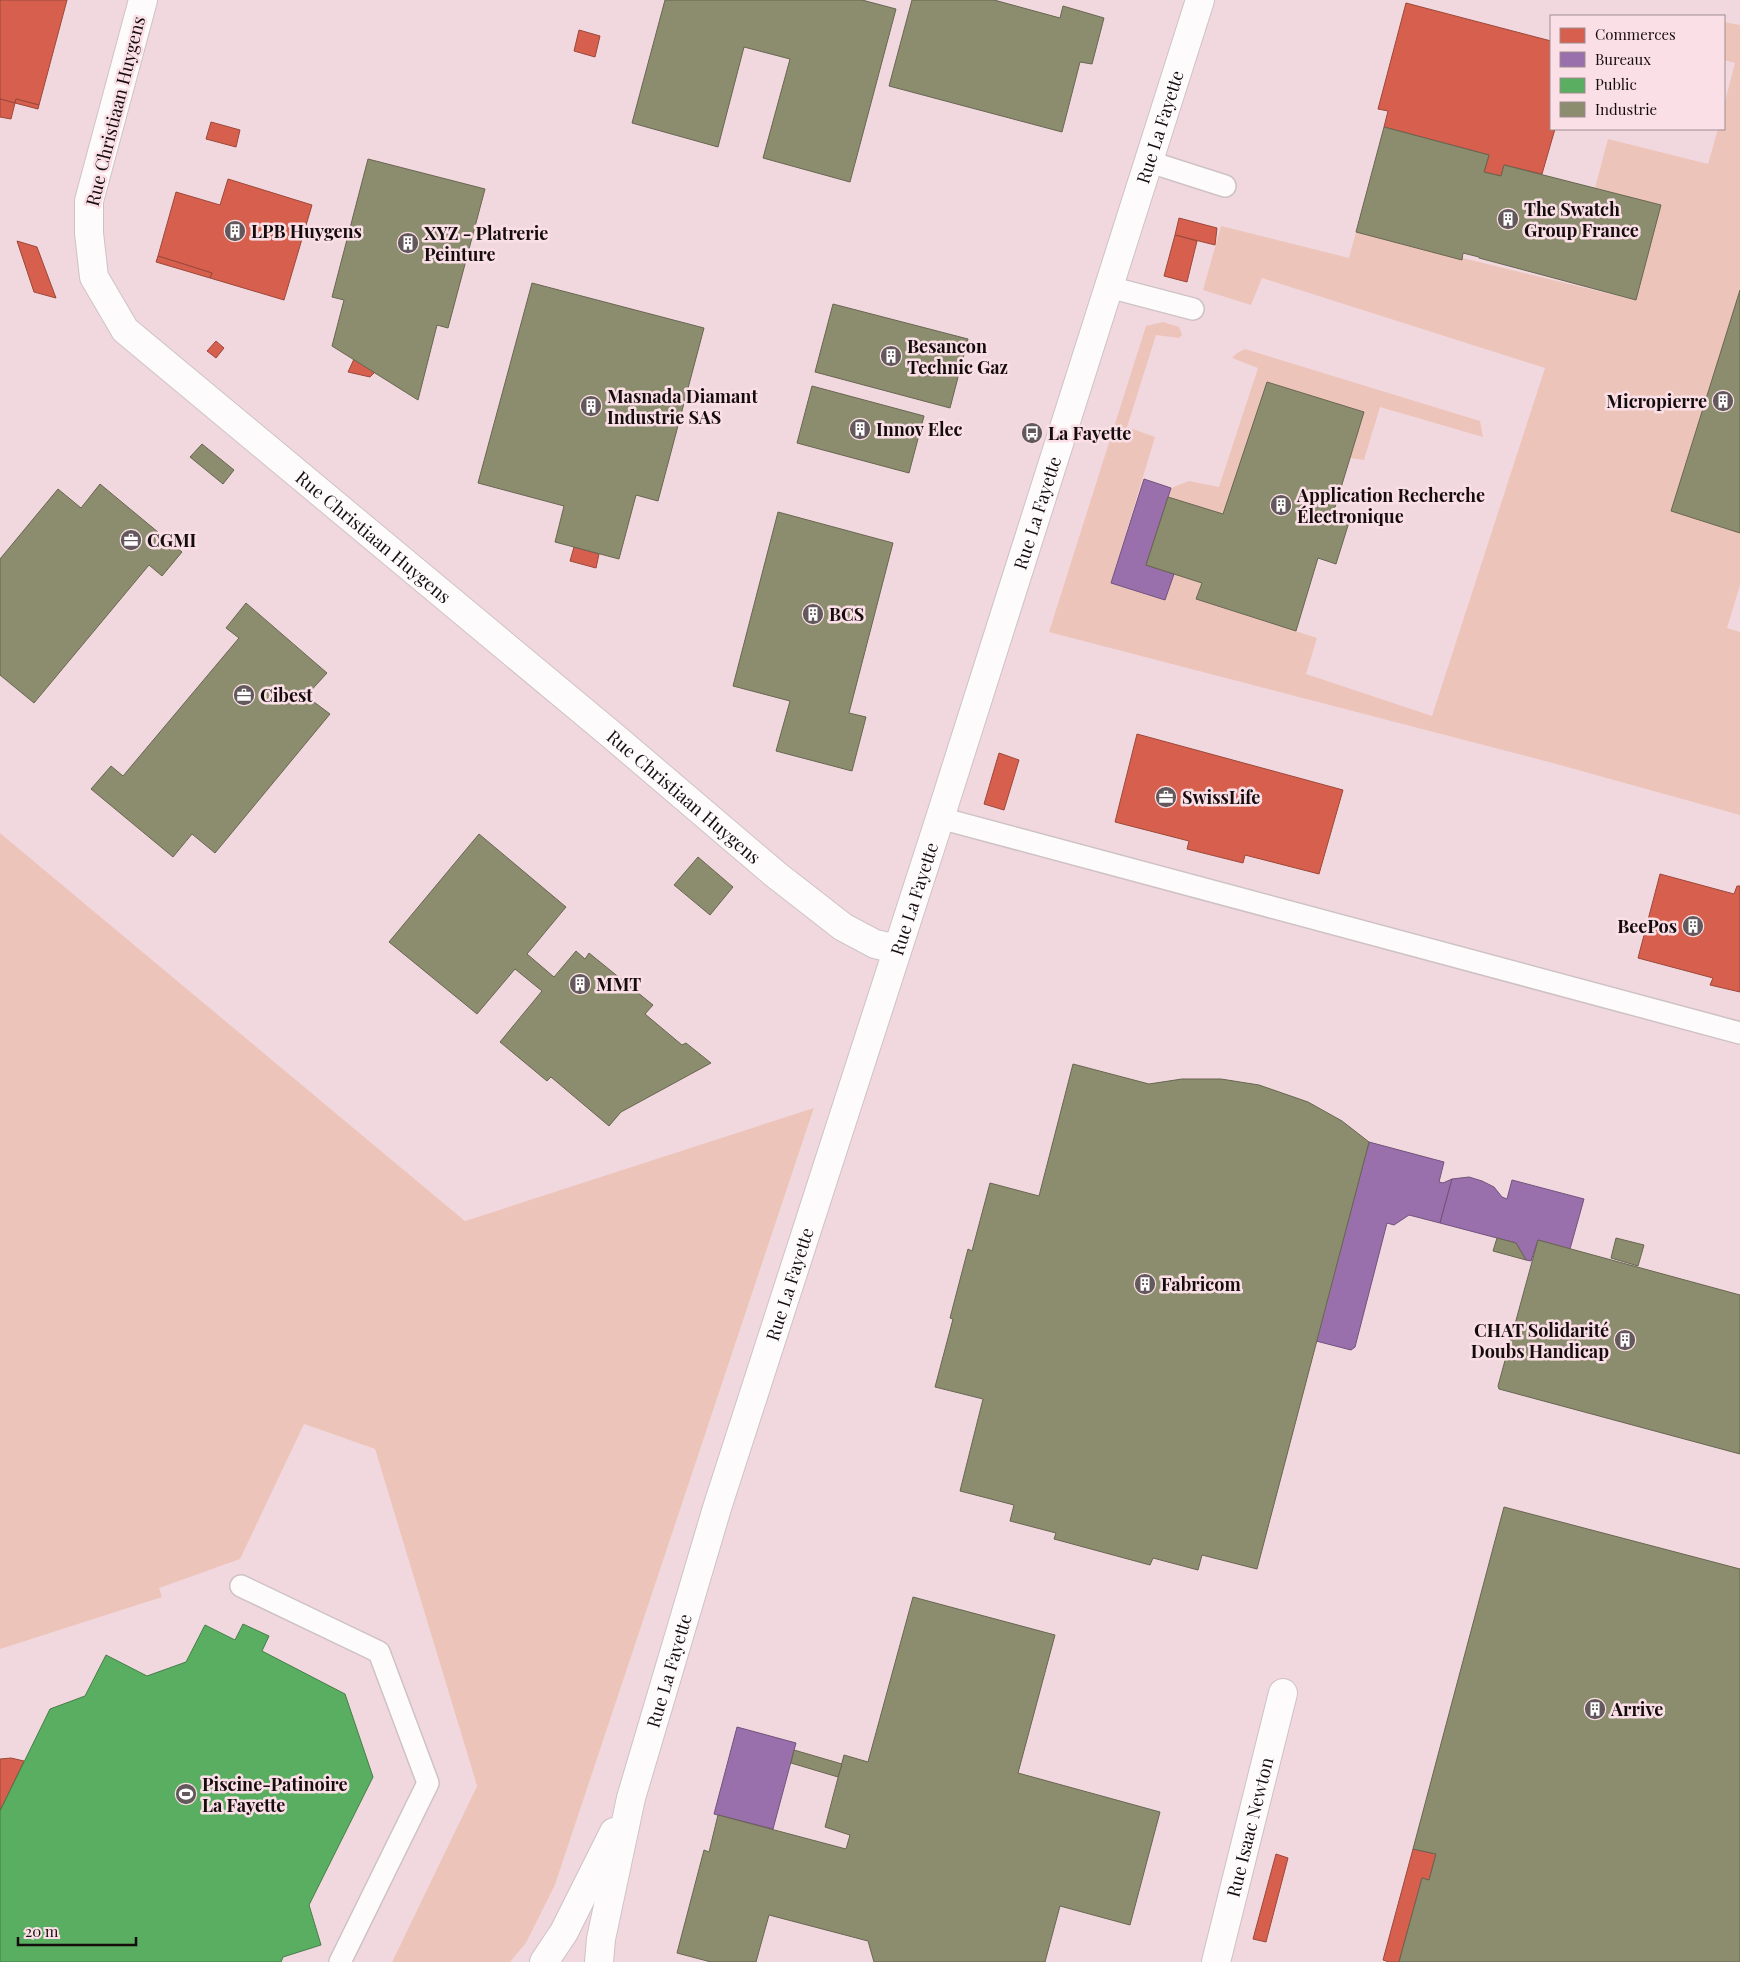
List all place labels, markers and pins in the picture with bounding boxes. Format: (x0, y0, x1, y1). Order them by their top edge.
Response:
place label: The Swatch Group France (1524, 197, 1639, 242)
building icon: The Swatch Group France (1496, 207, 1520, 231)
building icon: LPB Huygens (223, 219, 247, 243)
place label: LPB Huygens (251, 219, 362, 243)
place label: XYZ - Platrerie Peinture (424, 221, 548, 266)
building icon: XYZ - Platrerie Peinture (396, 231, 420, 255)
place label: Besancon Technic Gaz (907, 334, 1008, 379)
building icon: Besancon Technic Gaz (879, 344, 903, 368)
place label: Masnada Diamant Industrie SAS (607, 384, 758, 429)
place label: Micropierre (1606, 389, 1707, 413)
building icon: Micropierre (1711, 389, 1735, 413)
building icon: Masnada Diamant Industrie SAS (579, 394, 603, 418)
building icon: Innov Elec (848, 417, 872, 441)
place label: Innov Elec (876, 417, 963, 441)
bus stop icon: La Fayette (1020, 421, 1044, 445)
place label: La Fayette (1048, 421, 1131, 445)
place label: Application Recherche Électronique (1296, 483, 1485, 528)
building icon: Application Recherche Électronique (1269, 493, 1293, 517)
office icon: CGMI (119, 528, 143, 552)
place label: CGMI (147, 528, 197, 552)
building icon: BCS (801, 602, 825, 626)
place label: BCS (829, 602, 864, 626)
office icon: Cibest (232, 683, 256, 707)
place label: Cibest (260, 683, 313, 707)
office icon: SwissLife (1154, 785, 1178, 809)
place label: SwissLife (1182, 785, 1260, 809)
place label: BeePos (1617, 914, 1677, 938)
building icon: BeePos (1681, 914, 1705, 938)
building icon: MMT (568, 972, 592, 996)
place label: MMT (596, 972, 641, 996)
building icon: Fabricom (1133, 1272, 1157, 1296)
place label: Fabricom (1161, 1272, 1241, 1296)
place label: CHAT Solidarité Doubs Handicap (1471, 1318, 1609, 1363)
building icon: CHAT Solidarité Doubs Handicap (1613, 1328, 1637, 1352)
building icon: Arrive (1583, 1697, 1607, 1721)
place label: Arrive (1610, 1697, 1663, 1721)
place label: Piscine-Patinoire La Fayette (202, 1772, 348, 1817)
sports icon: Piscine-Patinoire La Fayette (174, 1782, 198, 1806)

